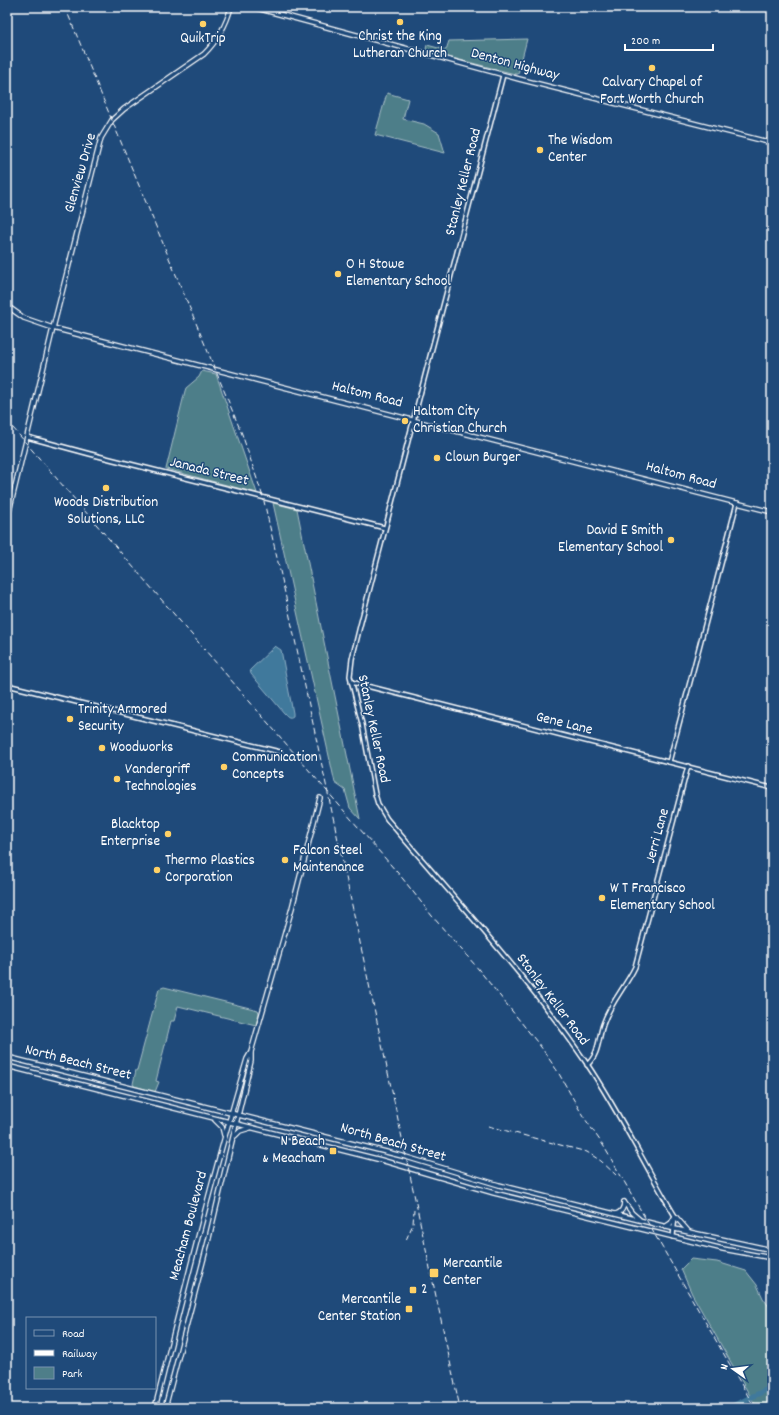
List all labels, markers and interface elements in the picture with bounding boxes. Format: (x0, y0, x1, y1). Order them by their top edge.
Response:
marker: Christ the King Lutheran Church (395, 17, 405, 27)
marker: QuikTrip (198, 19, 208, 29)
place label: Christ the King Lutheran Church (353, 26, 447, 65)
scale bar (625, 26, 713, 52)
place label: QuikTrip (180, 28, 226, 50)
text: 200 m (631, 33, 660, 50)
street label: Denton Highway (468, 43, 562, 88)
marker: Calvary Chapel of Fort Worth Church (647, 63, 657, 73)
place label: Calvary Chapel of Fort Worth Church (600, 72, 704, 111)
street label: Stanley Keller Road (440, 126, 488, 238)
street label: Glenview Drive (59, 130, 103, 216)
place label: The Wisdom Center (548, 130, 613, 169)
marker: The Wisdom Center (535, 145, 545, 155)
place label: O H Stowe Elementary School (346, 254, 451, 293)
marker: O H Stowe Elementary School (333, 269, 343, 279)
street label: Haltom Road (329, 376, 405, 414)
place label: Haltom City Christian Church (413, 401, 507, 440)
marker: Haltom City Christian Church (400, 416, 410, 426)
place label: Clown Burger (445, 447, 521, 469)
street label: Janada Street (167, 452, 251, 493)
marker: Clown Burger (432, 453, 442, 463)
street label: Haltom Road (643, 456, 719, 496)
marker: Woods Distribution Solutions, LLC (101, 483, 111, 493)
place label: Woods Distribution Solutions, LLC (54, 492, 158, 531)
place label: David E Smith Elementary School (558, 520, 663, 559)
marker: David E Smith Elementary School (666, 535, 676, 545)
street label: Stanley Keller Road (351, 673, 395, 785)
place label: Trinity Armored Security (78, 699, 167, 738)
street label: Gene Lane (533, 706, 595, 742)
marker: Trinity Armored Security (65, 714, 75, 724)
place label: Woodworks (110, 737, 173, 759)
marker: Woodworks (97, 743, 107, 753)
place label: Communication Concepts (232, 747, 318, 786)
place label: Vandergriff Technologies (125, 759, 197, 798)
marker: Communication Concepts (219, 762, 229, 772)
marker: Vandergriff Technologies (112, 774, 122, 784)
street label: Jerri Lane (640, 806, 676, 866)
place label: Blacktop Enterprise (100, 814, 160, 853)
marker: Blacktop Enterprise (163, 829, 173, 839)
place label: Falcon Steel Maintenance (293, 840, 365, 879)
place label: Thermo Plastics Corporation (165, 850, 255, 889)
marker: Falcon Steel Maintenance (280, 855, 290, 865)
marker: Thermo Plastics Corporation (152, 865, 162, 875)
place label: W T Francisco Elementary School (610, 878, 715, 917)
marker: W T Francisco Elementary School (597, 893, 607, 903)
street label: Stanley Keller Road (510, 949, 594, 1051)
street label: North Beach Street (22, 1039, 134, 1087)
street label: North Beach Street (338, 1117, 449, 1169)
place label: N Beach & Meacham (262, 1131, 325, 1170)
marker: N Beach & Meacham (328, 1146, 338, 1156)
street label: Meacham Boulevard (164, 1169, 214, 1283)
place label: Mercantile Center (443, 1253, 503, 1292)
marker: Mercantile Center (428, 1267, 440, 1279)
place label: 2 (421, 1279, 428, 1301)
marker: 2 (408, 1285, 418, 1295)
place label: Mercantile Center Station (318, 1289, 401, 1328)
marker: Mercantile Center Station (404, 1304, 414, 1314)
legend (26, 1317, 156, 1389)
text: Road (62, 1326, 84, 1343)
text: Railway (62, 1346, 98, 1363)
north arrow (713, 1349, 753, 1389)
text: N (717, 1362, 734, 1372)
text: Park (62, 1366, 83, 1383)

